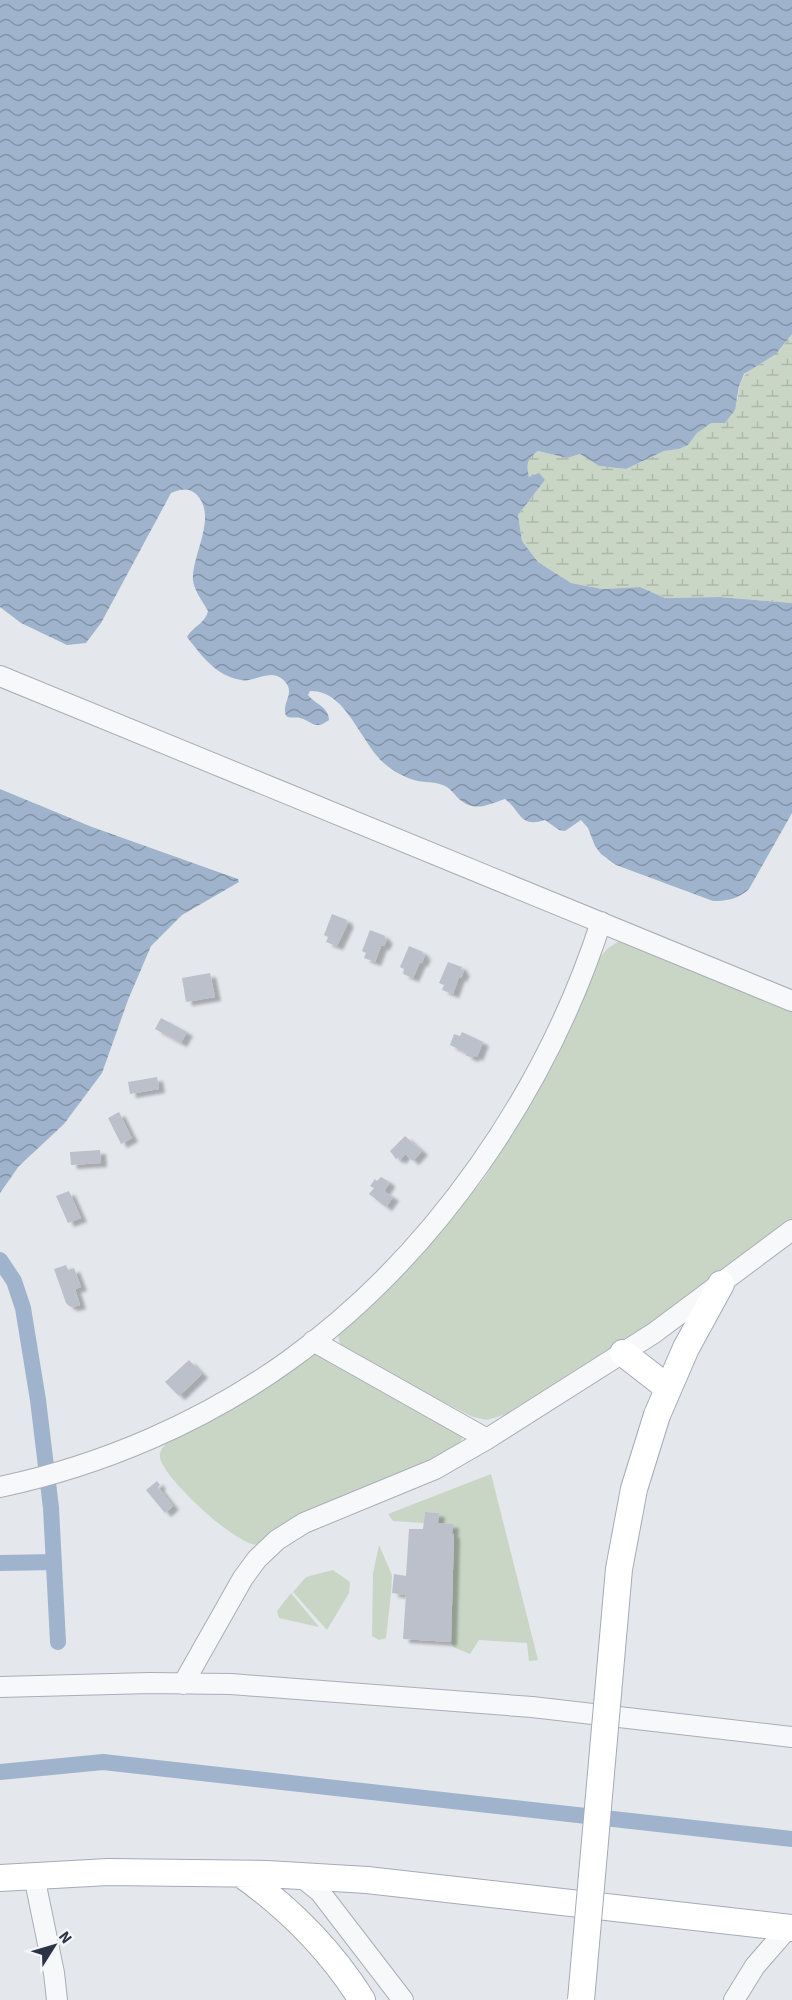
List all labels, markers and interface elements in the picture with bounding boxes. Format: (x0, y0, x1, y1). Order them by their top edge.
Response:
north arrow (24, 1916, 84, 1976)
text: N (53, 1927, 77, 1948)

